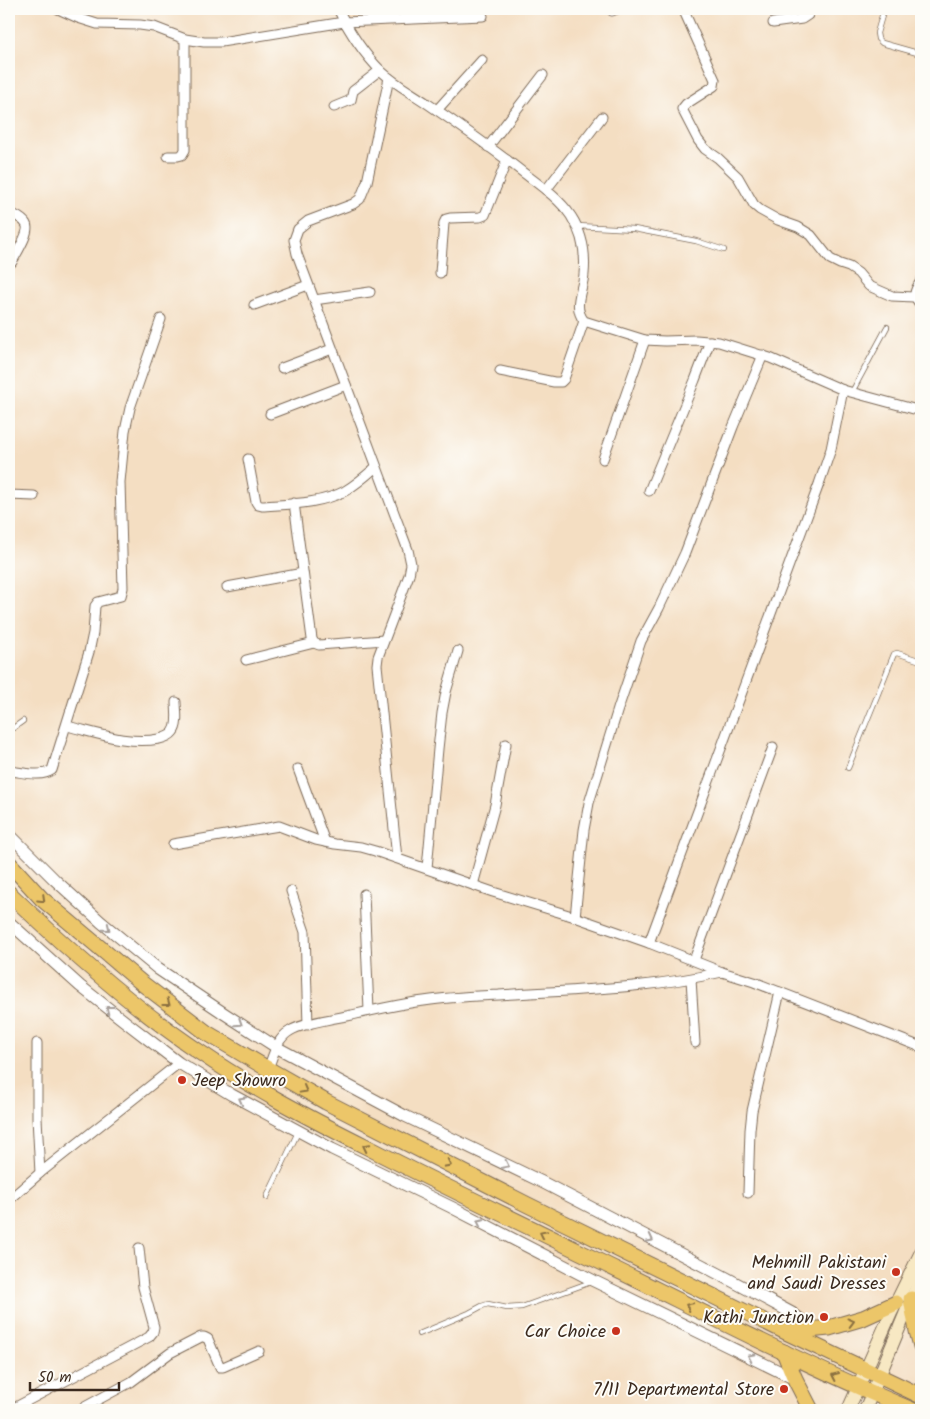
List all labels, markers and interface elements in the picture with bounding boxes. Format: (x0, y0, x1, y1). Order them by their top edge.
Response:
one-way arrow (36, 893, 45, 902)
one-way arrow (102, 922, 111, 931)
one-way arrow (161, 997, 170, 1005)
one-way arrow (105, 1005, 114, 1014)
one-way arrow (233, 1017, 242, 1027)
place label: Jeep Showro (192, 1067, 286, 1096)
marker: Jeep Showro (176, 1074, 188, 1086)
one-way arrow (299, 1083, 308, 1093)
one-way arrow (239, 1097, 248, 1107)
one-way arrow (362, 1143, 371, 1153)
one-way arrow (443, 1158, 452, 1169)
one-way arrow (501, 1159, 510, 1169)
one-way arrow (477, 1218, 486, 1228)
one-way arrow (539, 1230, 548, 1240)
one-way arrow (645, 1233, 654, 1243)
place label: Mehmill Pakistani and Saudi Dresses (748, 1249, 887, 1299)
marker: Mehmill Pakistani and Saudi Dresses (890, 1266, 902, 1278)
one-way arrow (685, 1301, 694, 1312)
place label: Kathi Junction (703, 1304, 814, 1333)
marker: Kathi Junction (818, 1311, 830, 1323)
one-way arrow (846, 1317, 854, 1327)
place label: Car Choice (525, 1318, 606, 1347)
marker: Car Choice (610, 1325, 622, 1337)
one-way arrow (747, 1353, 756, 1363)
scale bar (30, 1359, 119, 1391)
text: 50 m (38, 1366, 72, 1390)
one-way arrow (831, 1372, 840, 1383)
place label: 7/11 Departmental Store (593, 1376, 774, 1405)
marker: 7/11 Departmental Store (778, 1383, 790, 1395)

